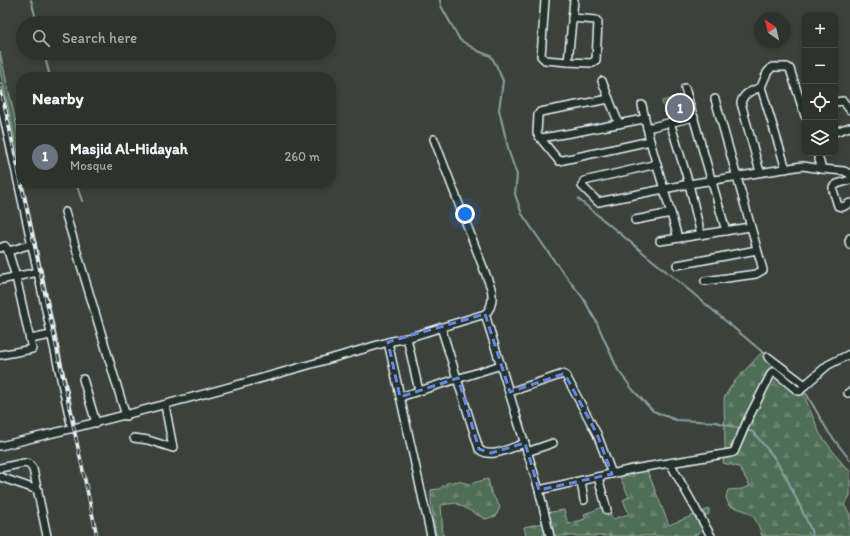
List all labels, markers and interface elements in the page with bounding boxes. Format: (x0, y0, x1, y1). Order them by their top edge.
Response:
north arrow (754, 12, 790, 48)
map controls (802, 12, 838, 156)
button: + (802, 12, 838, 48)
search box (16, 16, 336, 60)
icon: search (30, 27, 52, 49)
text: Search here (62, 29, 137, 47)
button: − (802, 48, 838, 84)
button: locate (802, 84, 838, 120)
text: Nearby (32, 88, 84, 108)
pin: 1 (667, 93, 693, 123)
button: layers (802, 120, 838, 156)
text: Masjid Al-Hidayah (70, 140, 188, 158)
text: 1 (42, 149, 48, 164)
text: 260 m (284, 149, 320, 164)
text: Mosque (70, 158, 113, 173)
your location (455, 204, 475, 224)

